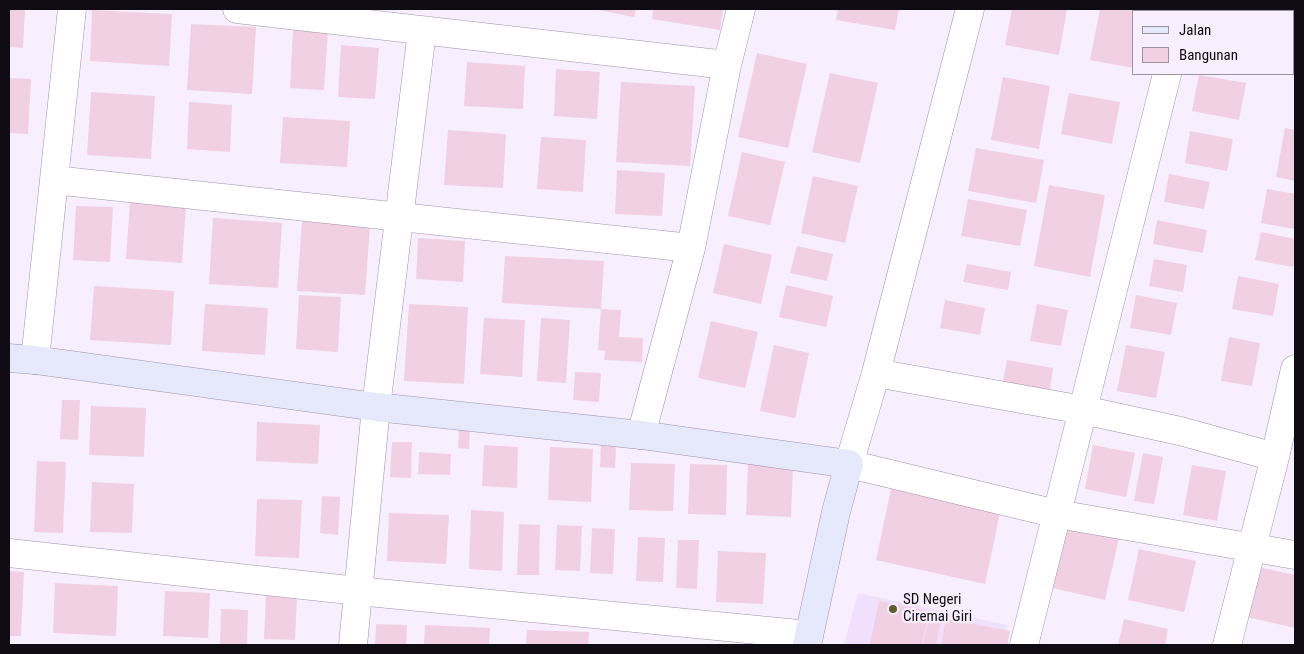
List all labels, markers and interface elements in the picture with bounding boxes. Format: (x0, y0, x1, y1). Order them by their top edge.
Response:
legend (1132, 10, 1294, 75)
text: Jalan (1179, 21, 1211, 39)
text: Bangunan (1179, 46, 1238, 64)
place label: SD Negeri Ciremai Giri (903, 591, 972, 626)
marker: SD Negeri Ciremai Giri (887, 603, 899, 615)

